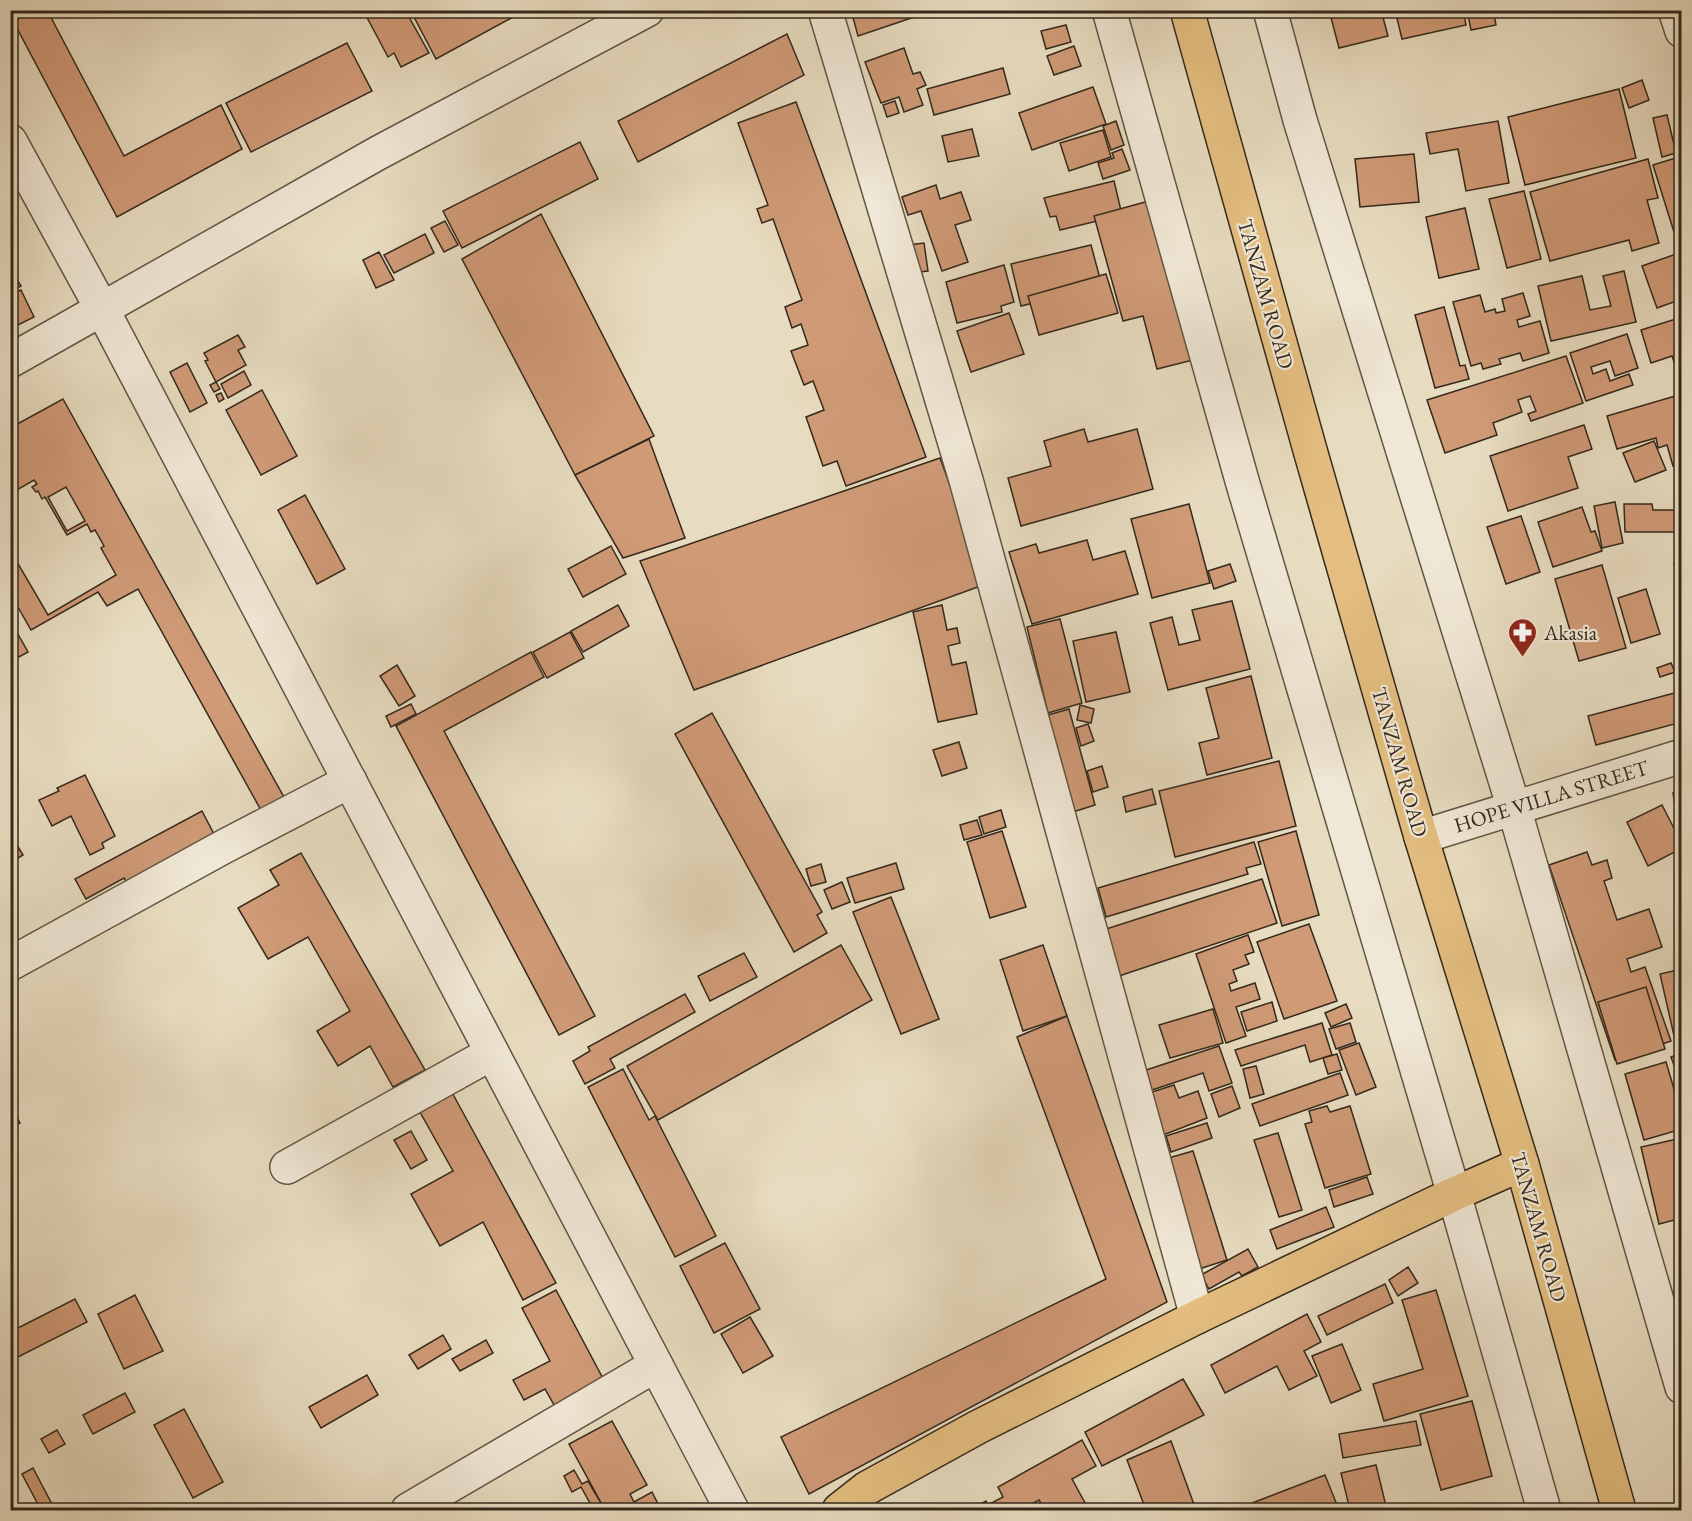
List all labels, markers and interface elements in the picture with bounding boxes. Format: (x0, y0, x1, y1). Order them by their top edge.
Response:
street label: TANZAM ROAD (1232, 216, 1300, 372)
pharmacy icon: Akasia (1507, 616, 1539, 658)
place label: Akasia (1543, 619, 1598, 646)
street label: TANZAM ROAD (1366, 684, 1434, 840)
street label: HOPE VILLA STREET (1451, 753, 1652, 838)
street label: TANZAM ROAD (1505, 1149, 1573, 1305)

